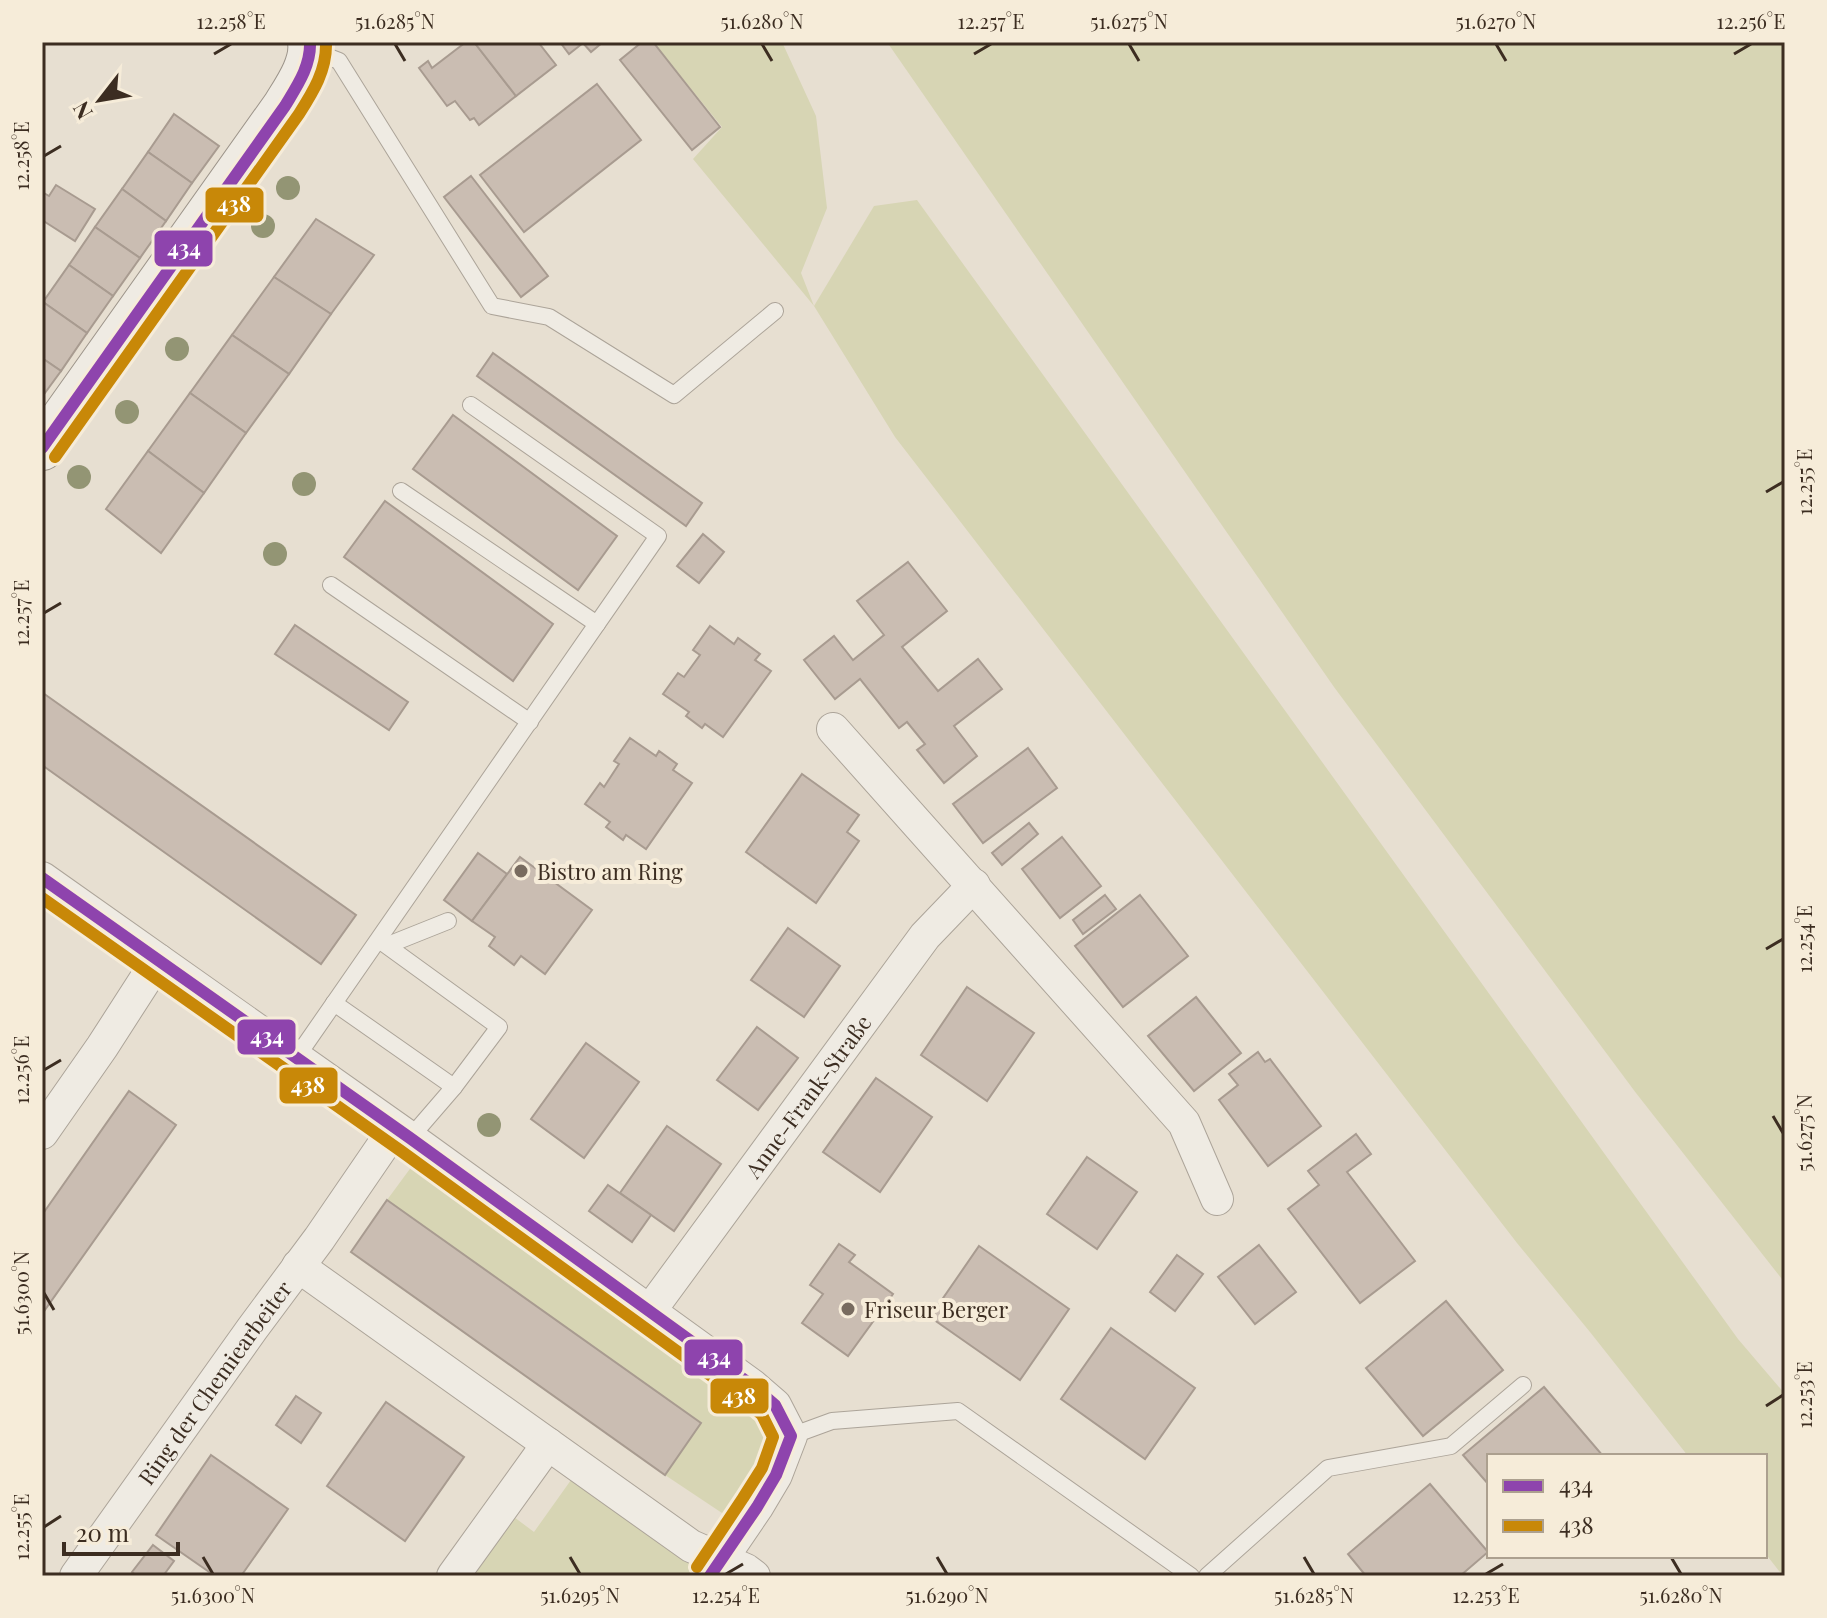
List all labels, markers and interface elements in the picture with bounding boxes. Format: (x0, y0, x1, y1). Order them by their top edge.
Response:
text: 12.258°E (196, 7, 266, 34)
text: 51.6285°N (355, 7, 435, 34)
text: 51.6280°N (720, 7, 804, 34)
text: 12.257°E (958, 7, 1024, 34)
text: 51.6275°N (1090, 7, 1168, 34)
text: 51.6270°N (1456, 7, 1536, 34)
text: 12.256°E (1717, 7, 1785, 34)
north arrow (60, 60, 140, 140)
text: N (65, 96, 99, 125)
text: 12.258°E (7, 121, 34, 191)
line badge: 438 (204, 186, 265, 224)
text: 438 (217, 188, 251, 218)
line badge: 434 (153, 229, 214, 268)
text: 434 (167, 232, 201, 262)
text: 12.255°E (1790, 449, 1817, 515)
text: 12.257°E (7, 580, 34, 646)
place label: Bistro am Ring (537, 856, 683, 886)
marker: Bistro am Ring (512, 862, 530, 880)
text: 12.254°E (1790, 905, 1817, 973)
street label: Anne-Frank-Straße (737, 1008, 877, 1184)
line badge: 434 (236, 1018, 297, 1056)
text: 434 (250, 1020, 284, 1050)
text: 12.256°E (7, 1036, 34, 1104)
line badge: 438 (278, 1066, 339, 1105)
text: 438 (291, 1069, 325, 1099)
text: 51.6275°N (1790, 1094, 1817, 1172)
text: 51.6300°N (7, 1251, 34, 1335)
street label: Ring der Chemiearbeiter (131, 1274, 298, 1491)
place label: Friseur Berger (864, 1294, 1008, 1324)
marker: Friseur Berger (839, 1300, 857, 1318)
line badge: 434 (683, 1338, 744, 1377)
text: 434 (697, 1341, 731, 1371)
text: 12.253°E (1790, 1361, 1817, 1429)
line badge: 438 (709, 1377, 770, 1415)
text: 438 (722, 1380, 756, 1410)
legend (1487, 1454, 1767, 1558)
text: 434 (1559, 1468, 1593, 1500)
text: 12.255°E (7, 1494, 34, 1560)
scale bar (64, 1506, 178, 1556)
text: 438 (1559, 1508, 1594, 1540)
text: 20 m (76, 1516, 129, 1548)
text: 51.6300°N (171, 1581, 255, 1608)
text: 51.6295°N (540, 1581, 620, 1608)
text: 12.254°E (692, 1581, 760, 1608)
text: 51.6290°N (906, 1581, 989, 1608)
text: 51.6285°N (1274, 1581, 1354, 1608)
text: 12.253°E (1452, 1581, 1520, 1608)
text: 51.6280°N (1639, 1581, 1723, 1608)

